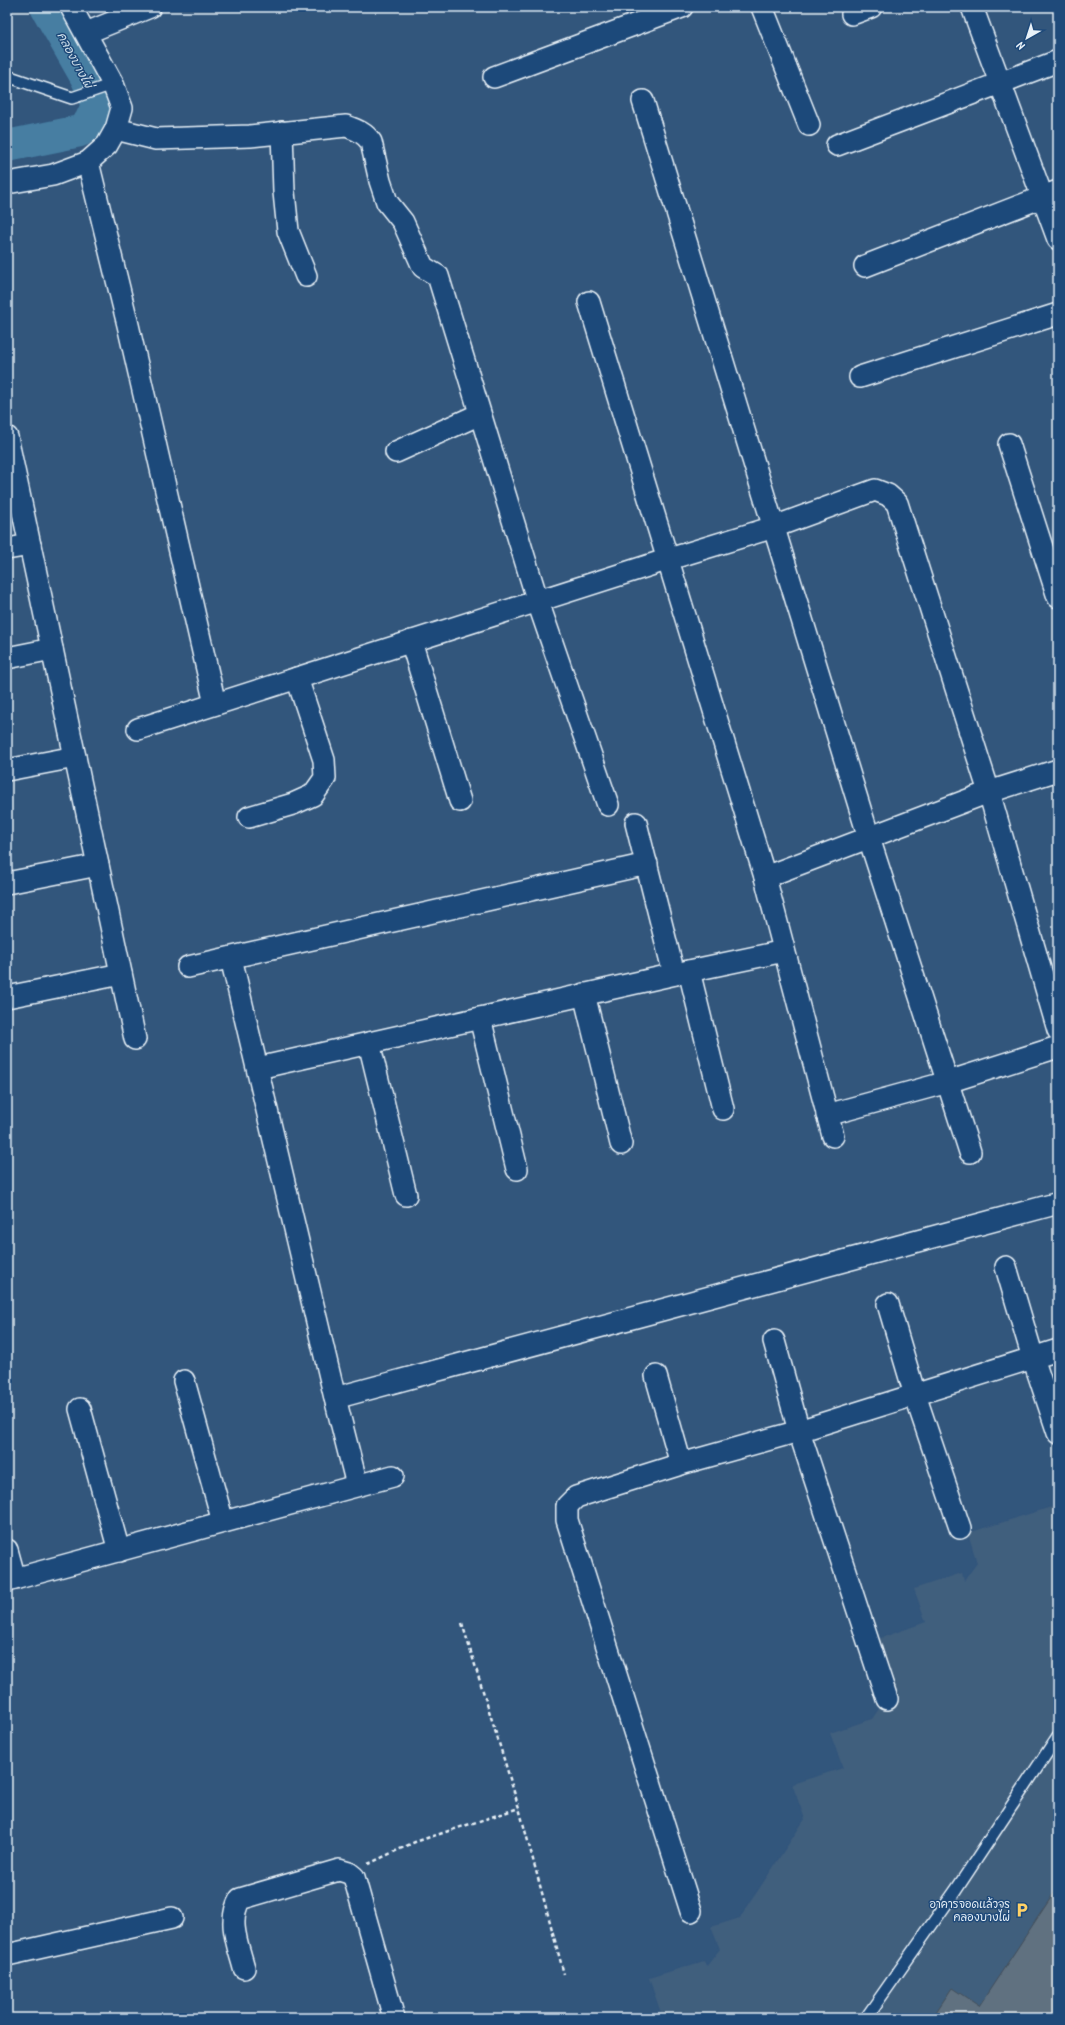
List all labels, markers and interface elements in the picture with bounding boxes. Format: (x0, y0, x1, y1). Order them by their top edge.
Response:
north arrow (1007, 18, 1047, 58)
water label: คลองบางไผ่ (52, 29, 98, 94)
text: N (1013, 36, 1030, 54)
place label: อาคารจอดแล้วจร คลองบางไผ่ (930, 1896, 1010, 1927)
parking icon: อาคารจอดแล้วจร คลองบางไผ่ (1013, 1901, 1031, 1919)

